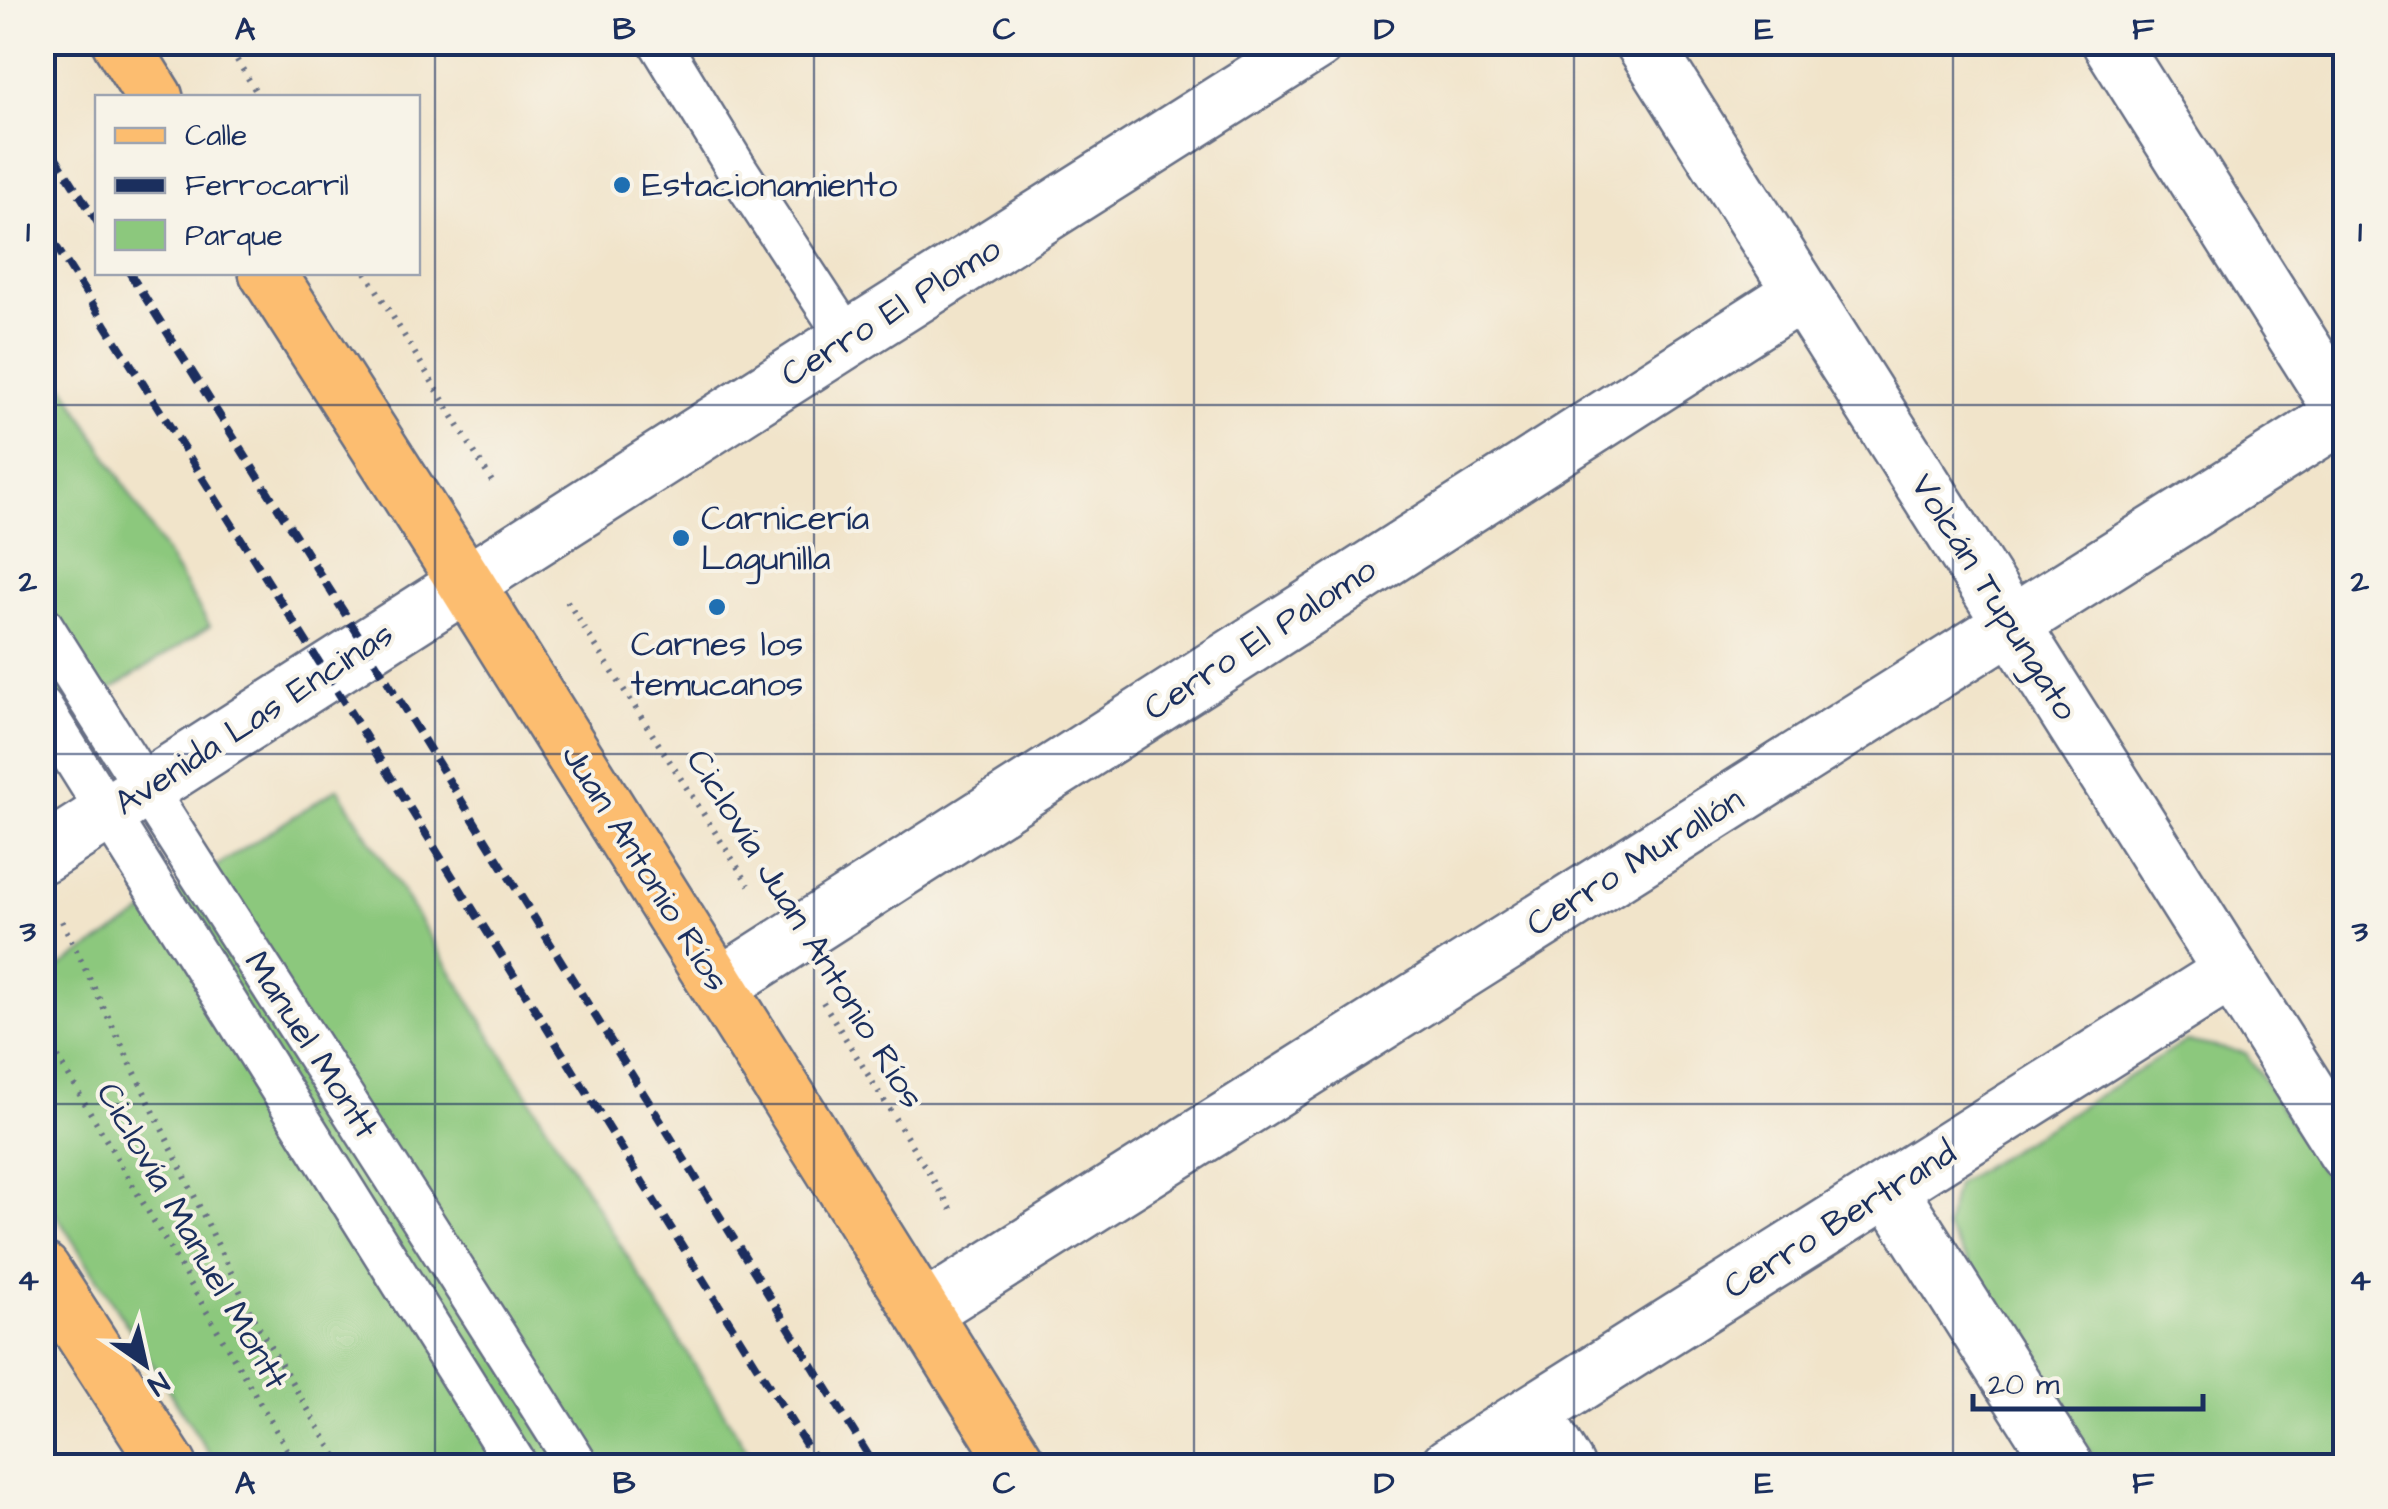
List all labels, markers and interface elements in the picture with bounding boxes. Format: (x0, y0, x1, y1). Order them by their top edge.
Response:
text: A (235, 7, 256, 52)
text: B (613, 7, 636, 52)
text: C (993, 7, 1016, 52)
text: D (1374, 7, 1395, 52)
text: E (1755, 7, 1774, 52)
text: F (2132, 7, 2155, 52)
legend (95, 95, 420, 275)
text: Calle (185, 115, 247, 157)
place label: Estacionamiento (642, 161, 898, 210)
text: Ferrocarril (185, 165, 349, 207)
marker: Estacionamiento (611, 174, 633, 196)
text: 1 (26, 209, 30, 254)
text: 1 (2358, 209, 2362, 254)
text: Parque (185, 215, 283, 257)
street label: Cerro El Plomo (772, 225, 1011, 399)
street label: Volcán Tupungato (1897, 464, 2090, 731)
place label: Carnicería Lagunilla (701, 494, 869, 585)
marker: Carnicería Lagunilla (670, 527, 692, 549)
street label: Cerro El Palomo (1134, 545, 1386, 733)
text: 2 (18, 559, 38, 604)
text: 2 (2350, 559, 2370, 604)
marker: Carnes los temucanos (706, 596, 728, 618)
street label: Avenida Las Encinas (105, 610, 403, 828)
place label: Carnes los temucanos (631, 620, 803, 709)
street label: Juan Antonio Ríos (549, 735, 741, 1001)
street label: Ciclovía Juan Antonio Ríos (674, 740, 936, 1118)
street label: Cerro Murallón (1517, 775, 1753, 949)
text: 3 (19, 909, 37, 954)
text: 3 (2351, 909, 2369, 954)
street label: Manuel Montt (232, 942, 390, 1148)
street label: Ciclovía Manuel Montt (84, 1073, 300, 1399)
street label: Cerro Bertrand (1714, 1129, 1966, 1311)
text: 4 (17, 1258, 39, 1303)
text: 4 (2349, 1258, 2371, 1303)
north arrow (95, 1314, 195, 1414)
scale bar (1973, 1349, 2203, 1411)
text: N (140, 1362, 176, 1405)
text: 20 m (1988, 1364, 2060, 1406)
text: A (235, 1461, 256, 1506)
text: B (613, 1461, 636, 1506)
text: C (993, 1461, 1016, 1506)
text: D (1374, 1461, 1395, 1506)
text: E (1755, 1461, 1774, 1506)
text: F (2132, 1461, 2155, 1506)

